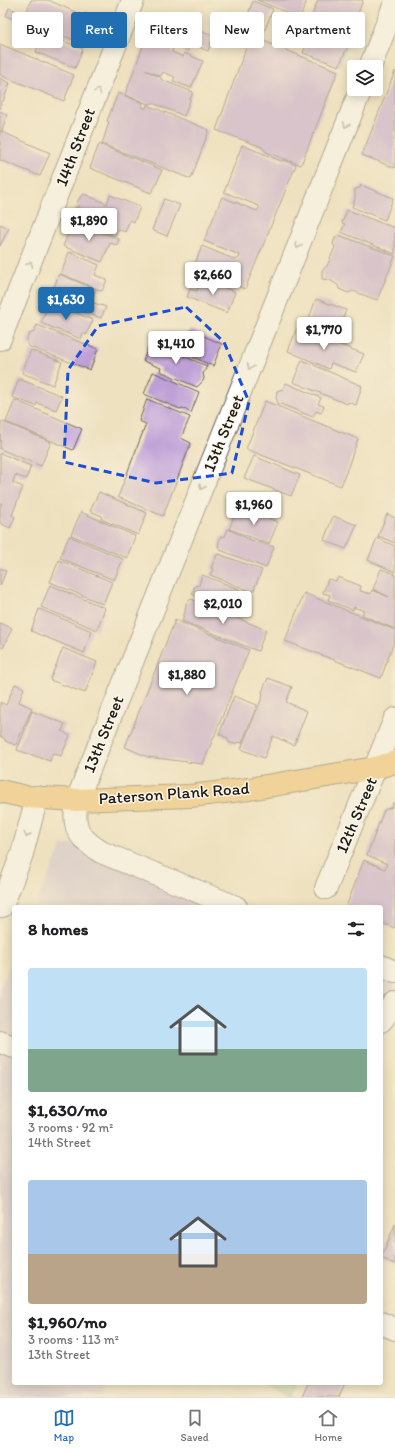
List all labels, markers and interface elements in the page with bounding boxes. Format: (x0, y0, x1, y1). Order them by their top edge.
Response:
chip: Buy (12, 12, 63, 48)
chip: Rent (71, 12, 127, 48)
chip: Filters (135, 12, 202, 48)
chip: New (210, 12, 264, 48)
chip: Apartment (272, 12, 365, 48)
map controls (347, 60, 383, 96)
button: layers (347, 60, 383, 96)
one-way arrow (93, 87, 101, 94)
street label: 14th Street (51, 104, 99, 189)
one-way arrow (343, 122, 351, 129)
pin: $1,890 (56, 208, 122, 242)
text: $1,890 (70, 213, 108, 228)
one-way arrow (295, 242, 303, 249)
one-way arrow (25, 260, 33, 267)
pin: $2,660 (180, 262, 246, 296)
text: $2,660 (194, 267, 232, 282)
pin: $1,630 (33, 287, 99, 321)
text: $1,630 (47, 292, 85, 307)
pin: $1,770 (291, 317, 357, 351)
text: $1,770 (306, 322, 342, 337)
pin: $1,410 (143, 331, 209, 365)
text: $1,410 (157, 336, 195, 351)
one-way arrow (247, 362, 255, 370)
street label: 13th Street (199, 391, 248, 474)
one-way arrow (198, 484, 206, 491)
pin: $1,960 (221, 492, 287, 526)
text: $1,960 (235, 497, 273, 512)
pin: $2,010 (190, 591, 256, 625)
text: $2,010 (204, 596, 242, 611)
pin: $1,880 (154, 662, 220, 696)
text: $1,880 (168, 667, 206, 682)
street label: 13th Street (79, 692, 128, 775)
street label: 12th Street (331, 773, 381, 856)
street label: Paterson Plank Road (98, 778, 250, 808)
one-way arrow (23, 831, 32, 838)
icon: filters (345, 918, 367, 940)
text: 8 homes (28, 919, 88, 939)
icon: home (162, 994, 234, 1066)
text: $1,630/mo (28, 1100, 107, 1120)
text: 3 rooms · 92 m² (28, 1120, 113, 1135)
text: 14th Street (28, 1135, 91, 1150)
icon: home (162, 1206, 234, 1278)
text: $1,960/mo (28, 1312, 107, 1332)
text: 3 rooms · 113 m² (28, 1332, 119, 1347)
text: 13th Street (28, 1347, 90, 1362)
tab: Map (53, 1407, 75, 1444)
tab: Saved (181, 1407, 209, 1444)
tab: Home (314, 1407, 342, 1444)

